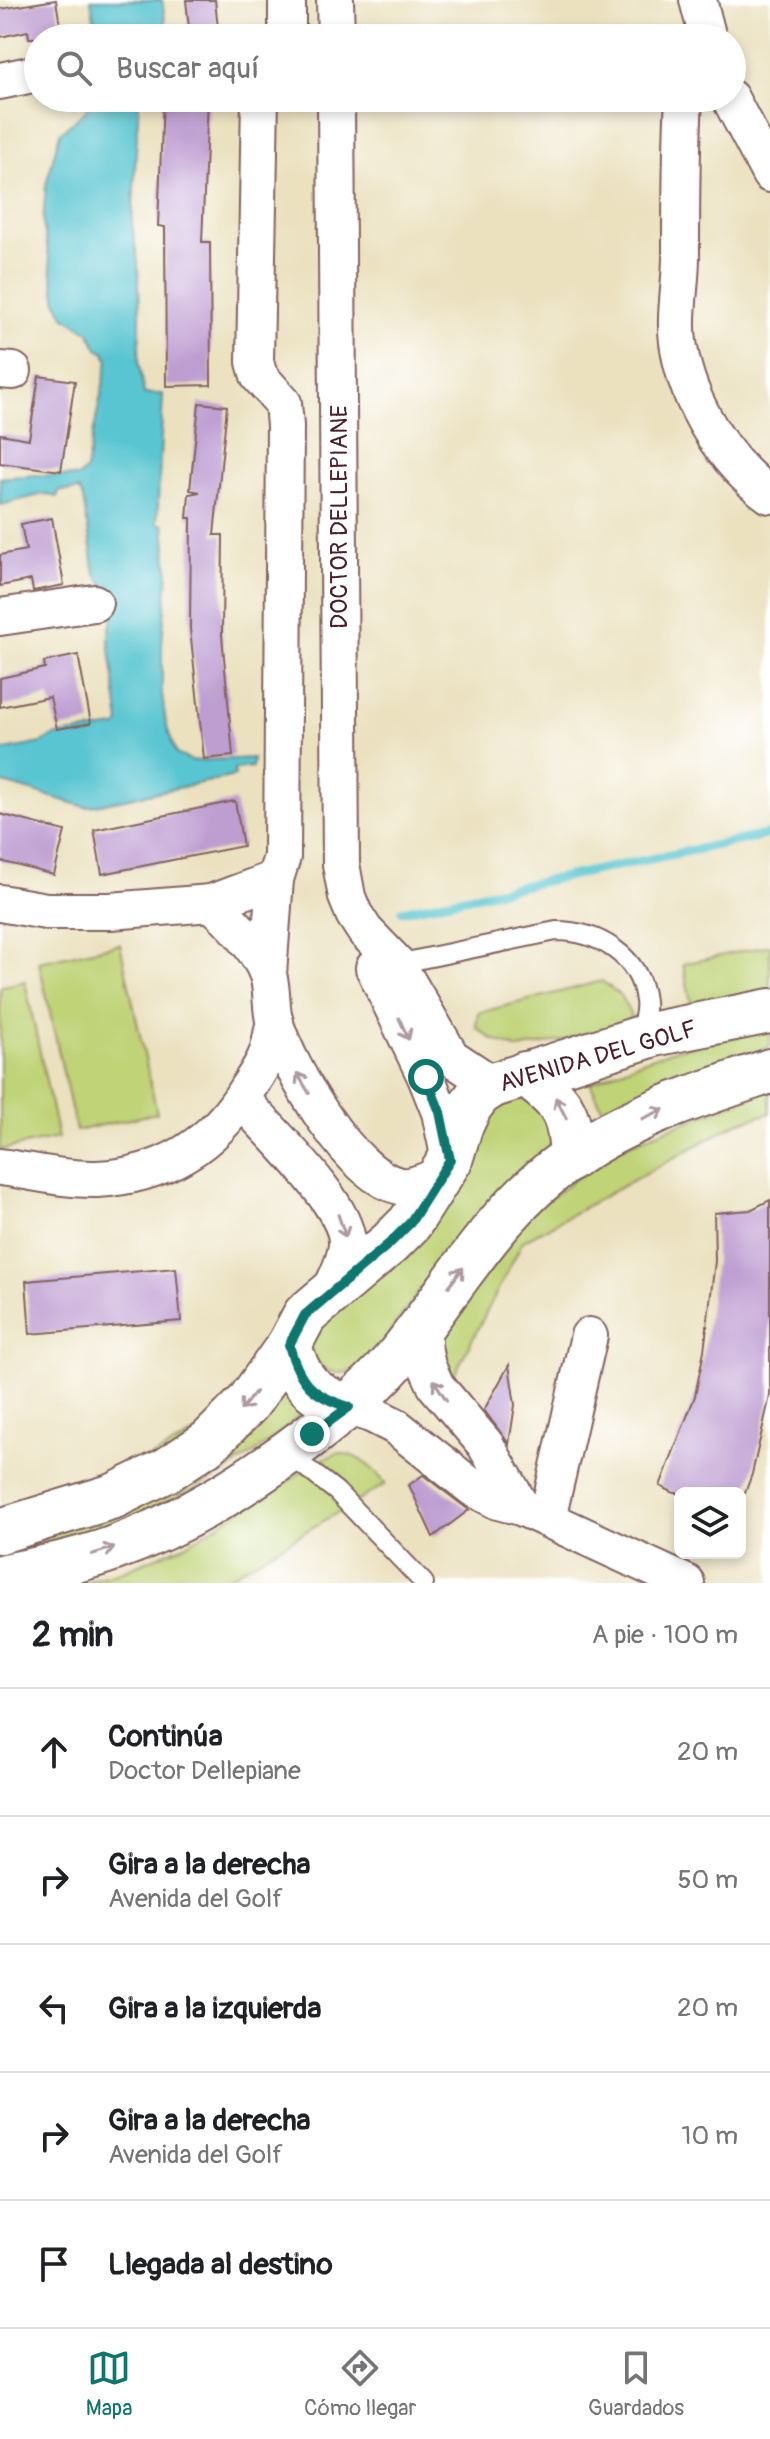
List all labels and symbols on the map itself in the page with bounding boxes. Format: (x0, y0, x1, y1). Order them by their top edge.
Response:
street label: DOCTOR DELLEPIANE (325, 405, 354, 629)
street label: AVENIDA DEL GOLF (496, 1014, 700, 1099)
one-way arrow (397, 1017, 412, 1041)
route start (408, 1059, 444, 1095)
one-way arrow (295, 1072, 311, 1095)
one-way arrow (552, 1097, 568, 1121)
one-way arrow (641, 1106, 665, 1121)
one-way arrow (336, 1213, 350, 1238)
one-way arrow (447, 1267, 464, 1288)
one-way arrow (432, 1379, 449, 1401)
one-way arrow (240, 1390, 257, 1411)
route end (294, 1416, 330, 1452)
one-way arrow (89, 1543, 115, 1558)

